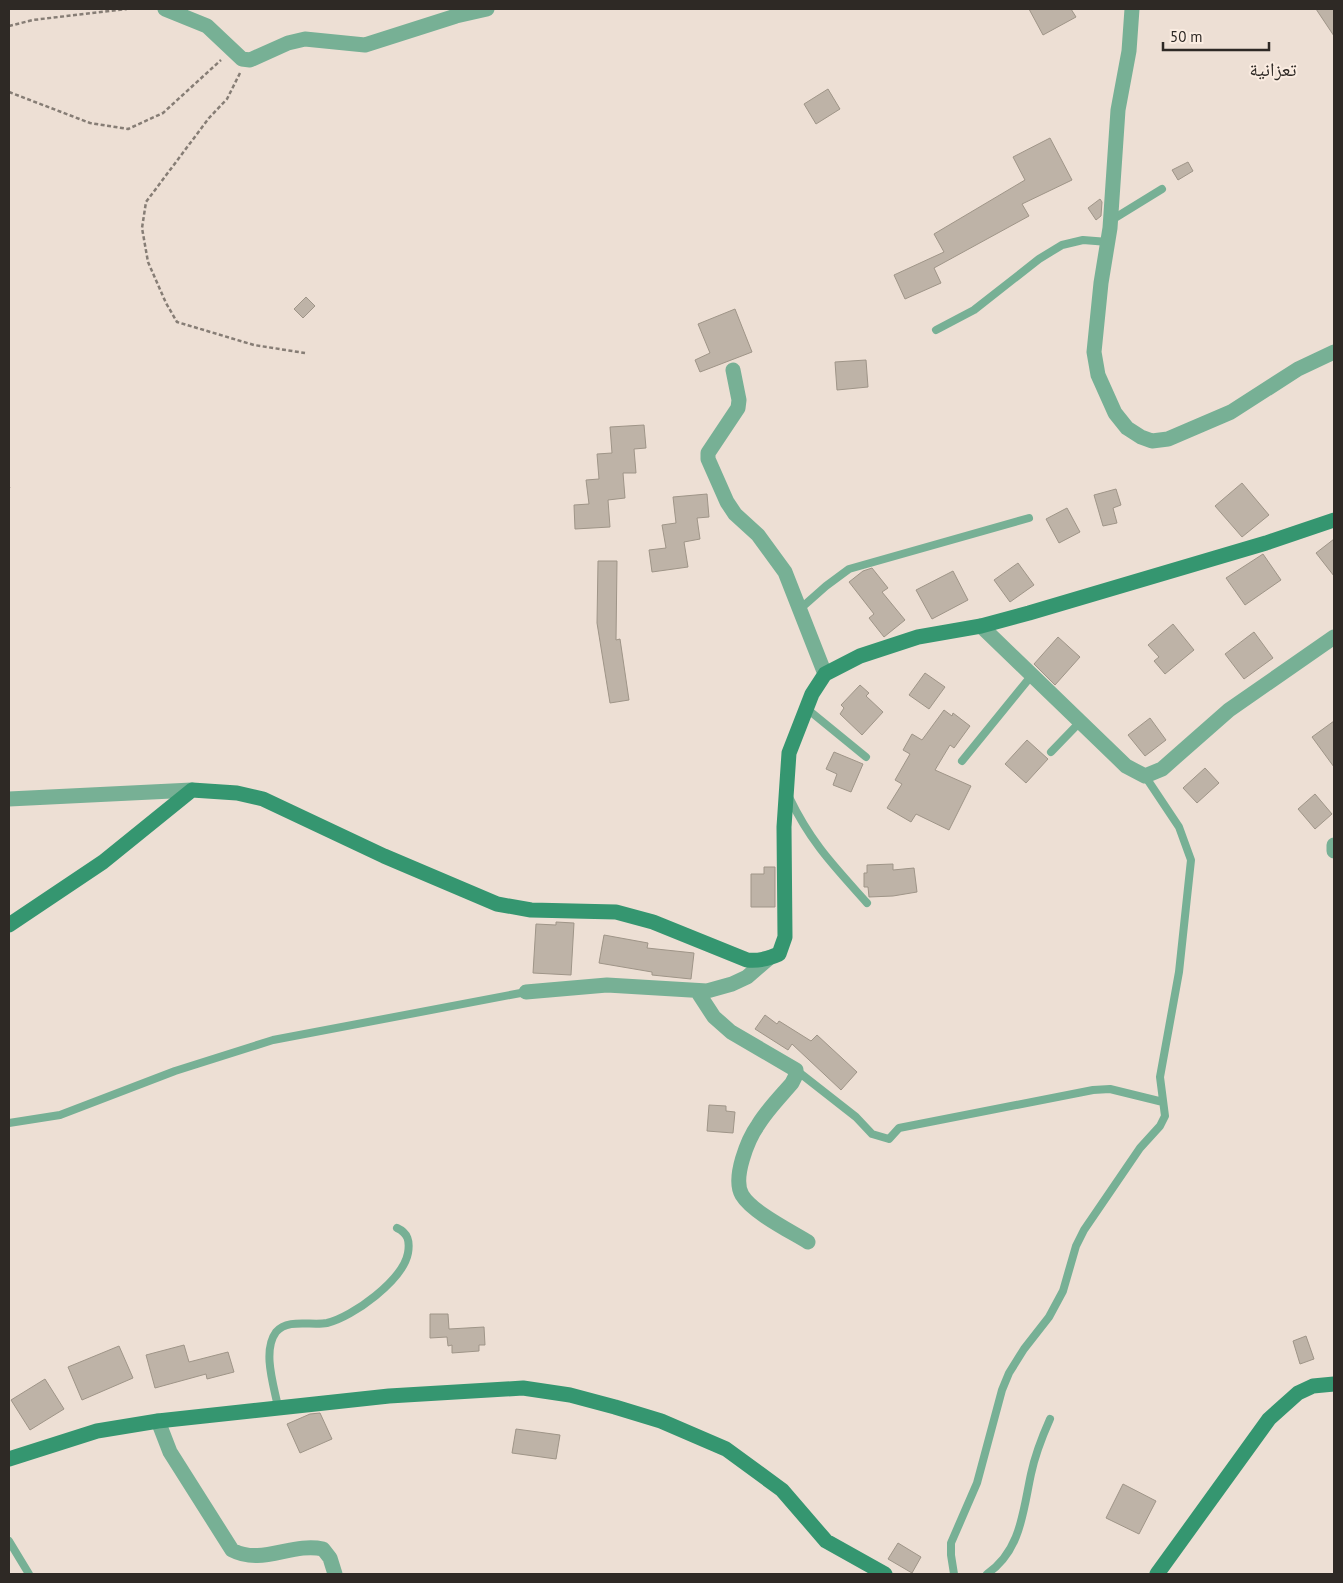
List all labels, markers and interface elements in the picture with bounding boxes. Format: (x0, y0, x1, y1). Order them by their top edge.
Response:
scale bar (1163, 20, 1269, 52)
text: 50 m (1170, 27, 1203, 46)
district label: تعزانية (1249, 57, 1297, 81)

